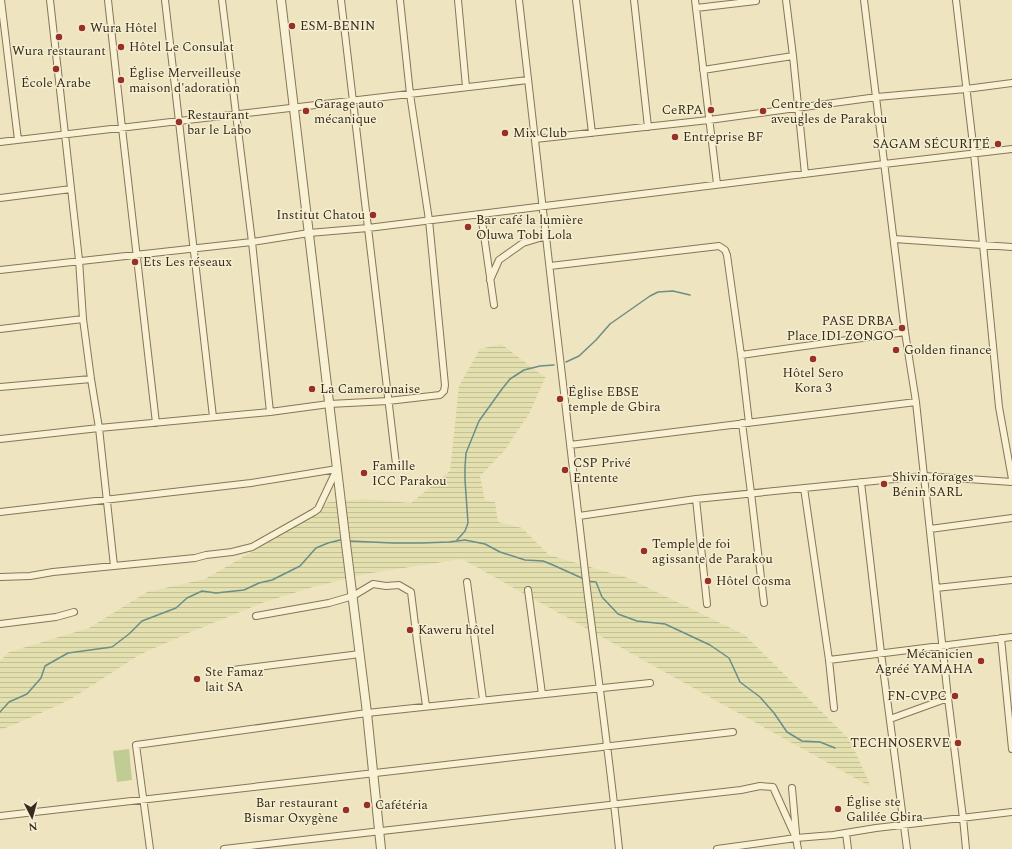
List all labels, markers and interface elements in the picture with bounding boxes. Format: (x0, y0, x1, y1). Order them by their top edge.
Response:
place label: ESM-BENIN (300, 16, 375, 36)
place label: Wura Hôtel (90, 18, 157, 38)
marker: ESM-BENIN (287, 21, 297, 31)
marker: Wura Hôtel (77, 23, 87, 33)
marker: Wura restaurant (54, 32, 64, 42)
place label: Hôtel Le Consulat (129, 37, 234, 57)
place label: Wura restaurant (12, 41, 106, 61)
marker: Hôtel Le Consulat (116, 42, 126, 52)
place label: Église Merveilleuse maison d'adoration (129, 63, 241, 98)
marker: École Arabe (51, 64, 61, 74)
place label: École Arabe (21, 73, 91, 93)
marker: Église Merveilleuse maison d'adoration (116, 75, 126, 85)
place label: Garage auto mécanique (314, 94, 384, 129)
place label: Centre des aveugles de Parakou (771, 94, 887, 129)
place label: CeRPA (662, 100, 703, 120)
place label: Restaurant bar le Labo (187, 105, 251, 140)
marker: CeRPA (706, 105, 716, 115)
marker: Garage auto mécanique (301, 106, 311, 116)
marker: Centre des aveugles de Parakou (758, 106, 768, 116)
marker: Restaurant bar le Labo (174, 117, 184, 127)
place label: Mix Club (513, 123, 567, 143)
place label: Entreprise BF (683, 127, 764, 147)
marker: Mix Club (500, 128, 510, 138)
marker: Entreprise BF (670, 132, 680, 142)
place label: SAGAM SÉCURITÉ (873, 134, 990, 154)
marker: SAGAM SÉCURITÉ (993, 139, 1003, 149)
place label: Institut Chatou (276, 205, 365, 225)
marker: Institut Chatou (368, 210, 378, 220)
place label: Bar café la lumière Oluwa Tobi Lola (476, 210, 583, 245)
marker: Bar café la lumière Oluwa Tobi Lola (463, 222, 473, 232)
place label: Ets Les réseaux (143, 252, 232, 272)
marker: Ets Les réseaux (130, 257, 140, 267)
place label: PASE DRBA Place IDI ZONGO (787, 311, 894, 346)
marker: PASE DRBA Place IDI ZONGO (897, 323, 907, 333)
place label: Golden finance (904, 340, 992, 360)
marker: Golden finance (891, 345, 901, 355)
marker: Hôtel Sero Kora 3 (808, 354, 818, 364)
place label: Hôtel Sero Kora 3 (782, 363, 844, 398)
place label: La Camerounaise (320, 379, 420, 399)
place label: Église EBSE temple de Gbira (568, 382, 661, 417)
marker: La Camerounaise (307, 384, 317, 394)
marker: Église EBSE temple de Gbira (555, 394, 565, 404)
place label: CSP Privé Entente (573, 453, 631, 488)
place label: Famille ICC Parakou (372, 456, 446, 491)
marker: CSP Privé Entente (560, 465, 570, 475)
place label: Shivin forages Bénin SARL (892, 467, 974, 502)
marker: Famille ICC Parakou (359, 468, 369, 478)
marker: Shivin forages Bénin SARL (879, 479, 889, 489)
place label: Temple de foi agissante de Parakou (652, 534, 773, 569)
marker: Temple de foi agissante de Parakou (639, 546, 649, 556)
place label: Hôtel Cosma (716, 571, 792, 591)
marker: Hôtel Cosma (703, 576, 713, 586)
place label: Kaweru hôtel (418, 620, 495, 640)
marker: Kaweru hôtel (405, 625, 415, 635)
place label: Mécanicien Agréé YAMAHA (875, 644, 973, 679)
marker: Mécanicien Agréé YAMAHA (976, 656, 986, 666)
place label: Ste Famaz lait SA (205, 662, 264, 697)
marker: Ste Famaz lait SA (192, 674, 202, 684)
place label: FN-CVPC (887, 686, 947, 706)
marker: FN-CVPC (950, 691, 960, 701)
place label: TECHNOSERVE (850, 733, 950, 753)
marker: TECHNOSERVE (953, 738, 963, 748)
place label: Église ste Galilée Gbira (846, 792, 923, 827)
place label: Bar restaurant Bismar Oxygène (244, 793, 338, 828)
place label: Cafétéria (375, 795, 429, 815)
north arrow (12, 797, 52, 837)
marker: Cafétéria (362, 800, 372, 810)
marker: Église ste Galilée Gbira (833, 804, 843, 814)
marker: Bar restaurant Bismar Oxygène (341, 805, 351, 815)
text: N (28, 818, 38, 835)

